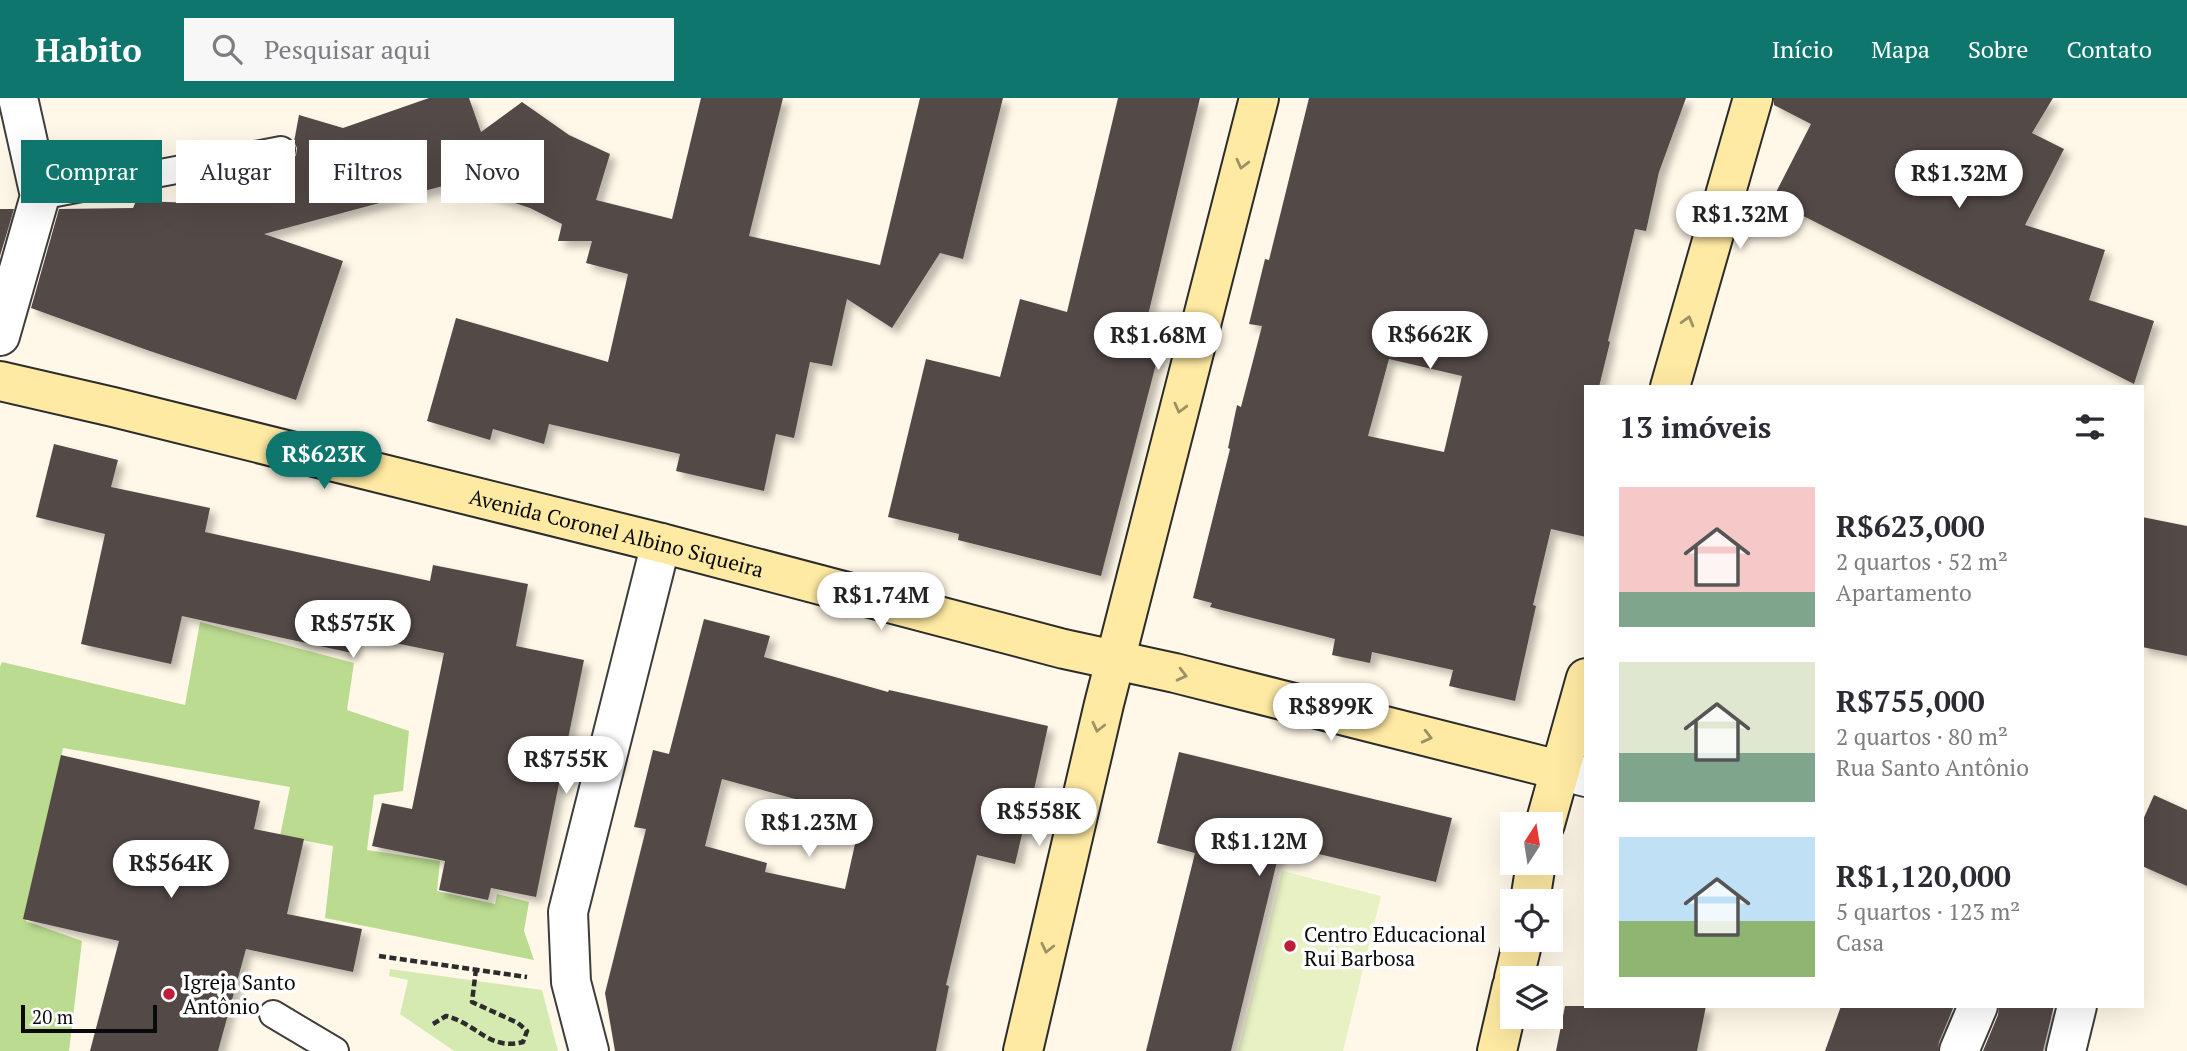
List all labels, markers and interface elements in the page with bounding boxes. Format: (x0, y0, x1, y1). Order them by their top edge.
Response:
search box (184, 18, 674, 81)
text: Habito (35, 28, 142, 71)
icon: search (208, 30, 246, 68)
text: Pesquisar aqui (264, 32, 431, 66)
text: Início (1772, 33, 1833, 65)
text: Mapa (1871, 33, 1930, 65)
text: Sobre (1968, 33, 2028, 65)
text: Contato (2066, 33, 2152, 65)
chip: Comprar (21, 140, 162, 203)
chip: Alugar (176, 140, 295, 203)
chip: Filtros (309, 140, 427, 203)
chip: Novo (441, 140, 544, 203)
pin: R$1.32M (1894, 150, 2024, 210)
text: R$1.32M (1911, 157, 2007, 188)
one-way arrow (1236, 158, 1251, 170)
pin: R$1.32M (1675, 192, 1805, 251)
text: R$1.32M (1692, 198, 1788, 229)
pin: R$662K (1373, 312, 1487, 371)
pin: R$1.68M (1093, 313, 1223, 372)
one-way arrow (1680, 315, 1695, 327)
text: R$662K (1388, 318, 1472, 349)
text: R$1.68M (1110, 319, 1206, 350)
one-way arrow (1174, 402, 1188, 414)
text: 13 imóveis (1619, 407, 1771, 447)
icon: filters (2071, 408, 2109, 446)
pin: R$623K (267, 432, 381, 491)
text: R$623K (282, 438, 366, 469)
street label: Avenida Coronel Albino Siqueira (466, 482, 767, 584)
text: R$623,000 (1836, 506, 1985, 546)
icon: home (1675, 515, 1759, 599)
text: 2 quartos · 52 m² (1836, 546, 2008, 577)
pin: R$1.74M (816, 573, 946, 632)
text: Apartamento (1836, 577, 1972, 608)
text: R$1.74M (833, 579, 929, 610)
pin: R$575K (296, 601, 410, 660)
text: R$575K (311, 607, 395, 638)
one-way arrow (1176, 667, 1188, 682)
text: R$755,000 (1836, 681, 1985, 721)
pin: R$899K (1274, 684, 1388, 743)
text: R$899K (1289, 690, 1373, 721)
icon: home (1675, 690, 1759, 774)
one-way arrow (1092, 721, 1106, 733)
text: 2 quartos · 80 m² (1836, 721, 2008, 752)
one-way arrow (1421, 729, 1433, 743)
pin: R$755K (509, 736, 623, 796)
text: R$755K (524, 743, 608, 774)
text: Rua Santo Antônio (1836, 752, 2029, 783)
pin: R$558K (982, 788, 1096, 848)
text: R$558K (997, 795, 1081, 826)
pin: R$1.23M (744, 800, 874, 859)
text: R$1.23M (761, 806, 857, 837)
north arrow (1500, 812, 1563, 875)
map controls (1500, 812, 1563, 1029)
pin: R$1.12M (1194, 818, 1324, 878)
text: R$1.12M (1211, 825, 1307, 856)
pin: R$564K (114, 840, 228, 900)
text: R$564K (129, 847, 213, 878)
text: R$1,120,000 (1836, 856, 2011, 896)
icon: home (1675, 865, 1759, 949)
button: locate (1500, 889, 1563, 952)
text: 5 quartos · 123 m² (1836, 896, 2020, 927)
place label: Centro Educacional Rui Barbosa (1304, 920, 1486, 972)
text: Casa (1836, 927, 1884, 958)
marker: Centro Educacional Rui Barbosa (1282, 938, 1298, 954)
one-way arrow (1040, 942, 1055, 954)
button: layers (1500, 966, 1563, 1029)
place label: Igreja Santo Antônio (183, 968, 296, 1020)
marker: Igreja Santo Antônio (161, 986, 177, 1002)
scale bar (21, 1002, 158, 1034)
text: 20 m (32, 1004, 73, 1029)

